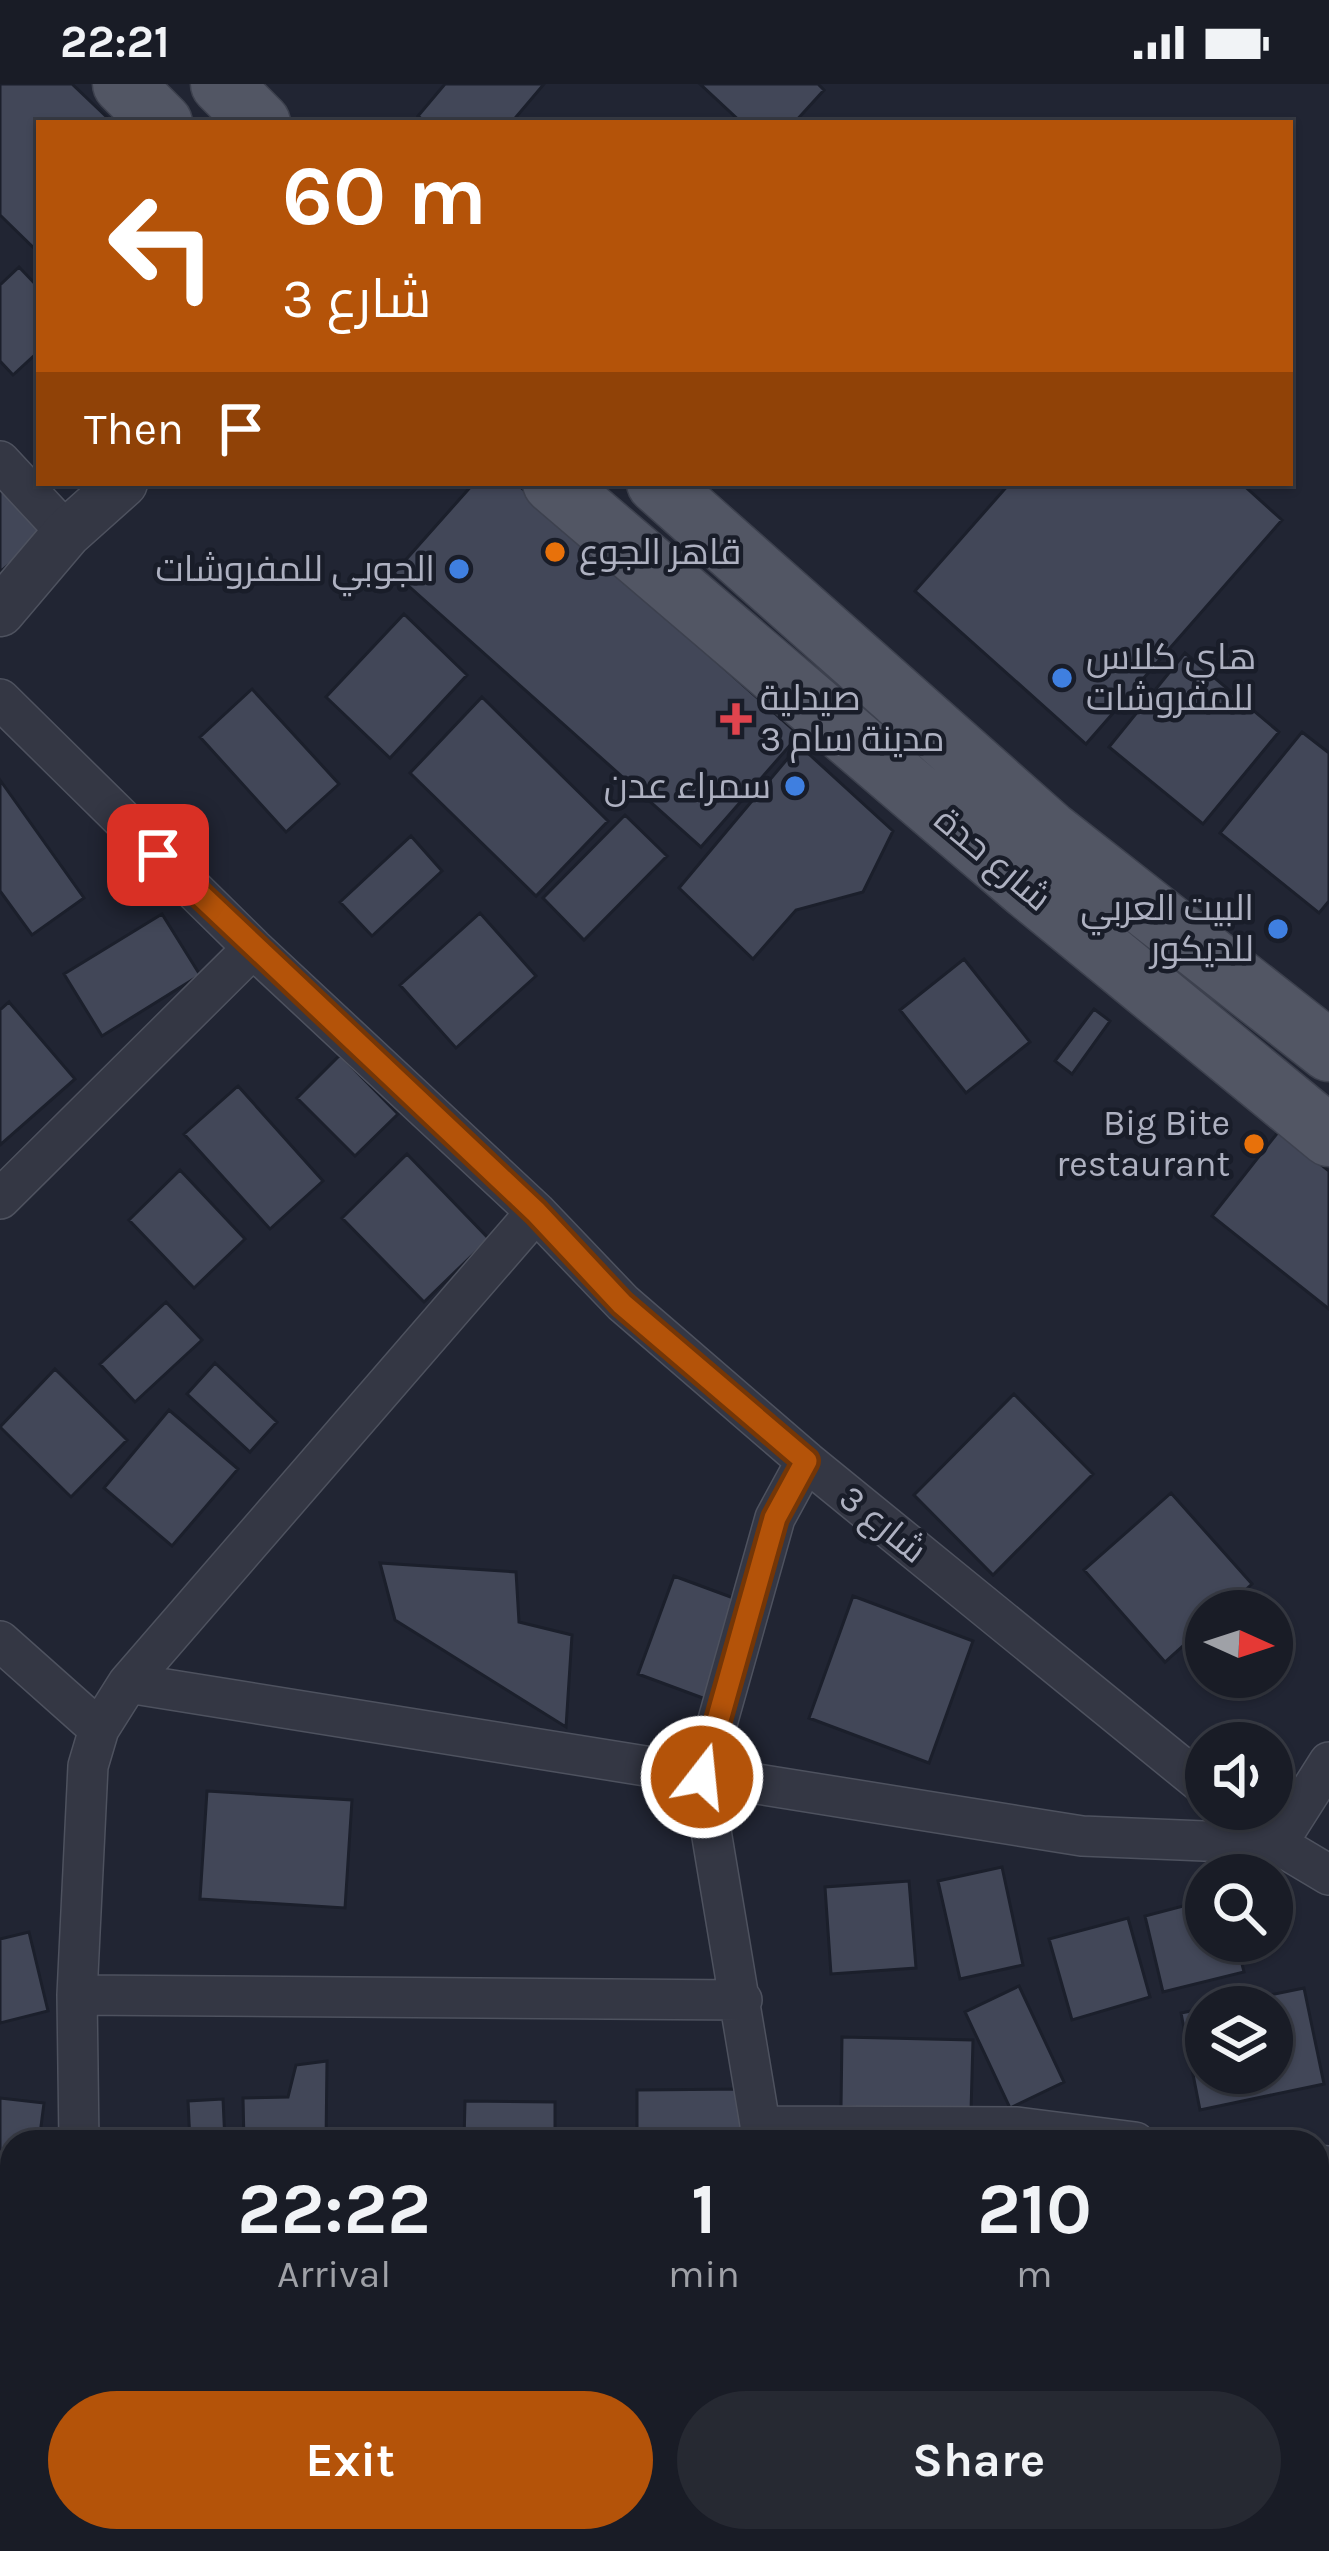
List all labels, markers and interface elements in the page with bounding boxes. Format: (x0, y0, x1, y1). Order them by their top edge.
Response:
text: 22:21 (60, 16, 170, 68)
text: 60 m (282, 147, 487, 245)
icon: left (84, 168, 240, 324)
text: شارع 3 (282, 267, 431, 331)
icon: arrive (208, 396, 274, 462)
text: Then (84, 403, 184, 455)
place label: قاهر الجوع (579, 531, 741, 576)
marker: قاهر الجوع (542, 539, 568, 565)
place label: الجوبي للمفروشات (155, 548, 435, 597)
marker: الجوبي للمفروشات (446, 556, 472, 582)
place label: هاي كلاس للمفروشات (1086, 636, 1256, 719)
marker: هاي كلاس للمفروشات (1049, 665, 1075, 691)
place label: صيدلية مدينة سام 3 (760, 677, 945, 763)
marker: صيدلية مدينة سام 3 (723, 706, 749, 732)
place label: سمراء عدن (604, 765, 771, 807)
marker: سمراء عدن (782, 773, 808, 799)
street label: شارع حدة (925, 798, 1060, 922)
pin (107, 804, 209, 906)
icon: arrive (125, 822, 191, 888)
place label: البيت العربي للديكور (1081, 887, 1254, 970)
marker: البيت العربي للديكور (1265, 916, 1291, 942)
place label: Big Bite restaurant (1056, 1102, 1230, 1185)
marker: Big Bite restaurant (1241, 1131, 1267, 1157)
street label: شارع 3 (829, 1476, 935, 1574)
north arrow (1185, 1590, 1293, 1698)
map controls (1185, 1590, 1293, 2094)
position arrow (639, 1714, 765, 1840)
button: sound (1185, 1722, 1293, 1830)
button: search (1185, 1854, 1293, 1962)
button: layers (1185, 1986, 1293, 2094)
text: 22:22 (237, 2167, 431, 2251)
text: 1 (691, 2167, 717, 2251)
text: 210 (977, 2167, 1092, 2251)
text: Arrival (277, 2251, 391, 2297)
text: min (668, 2251, 740, 2297)
text: m (1016, 2251, 1053, 2297)
button: Exit (48, 2391, 653, 2529)
button: Share (677, 2391, 1281, 2529)

